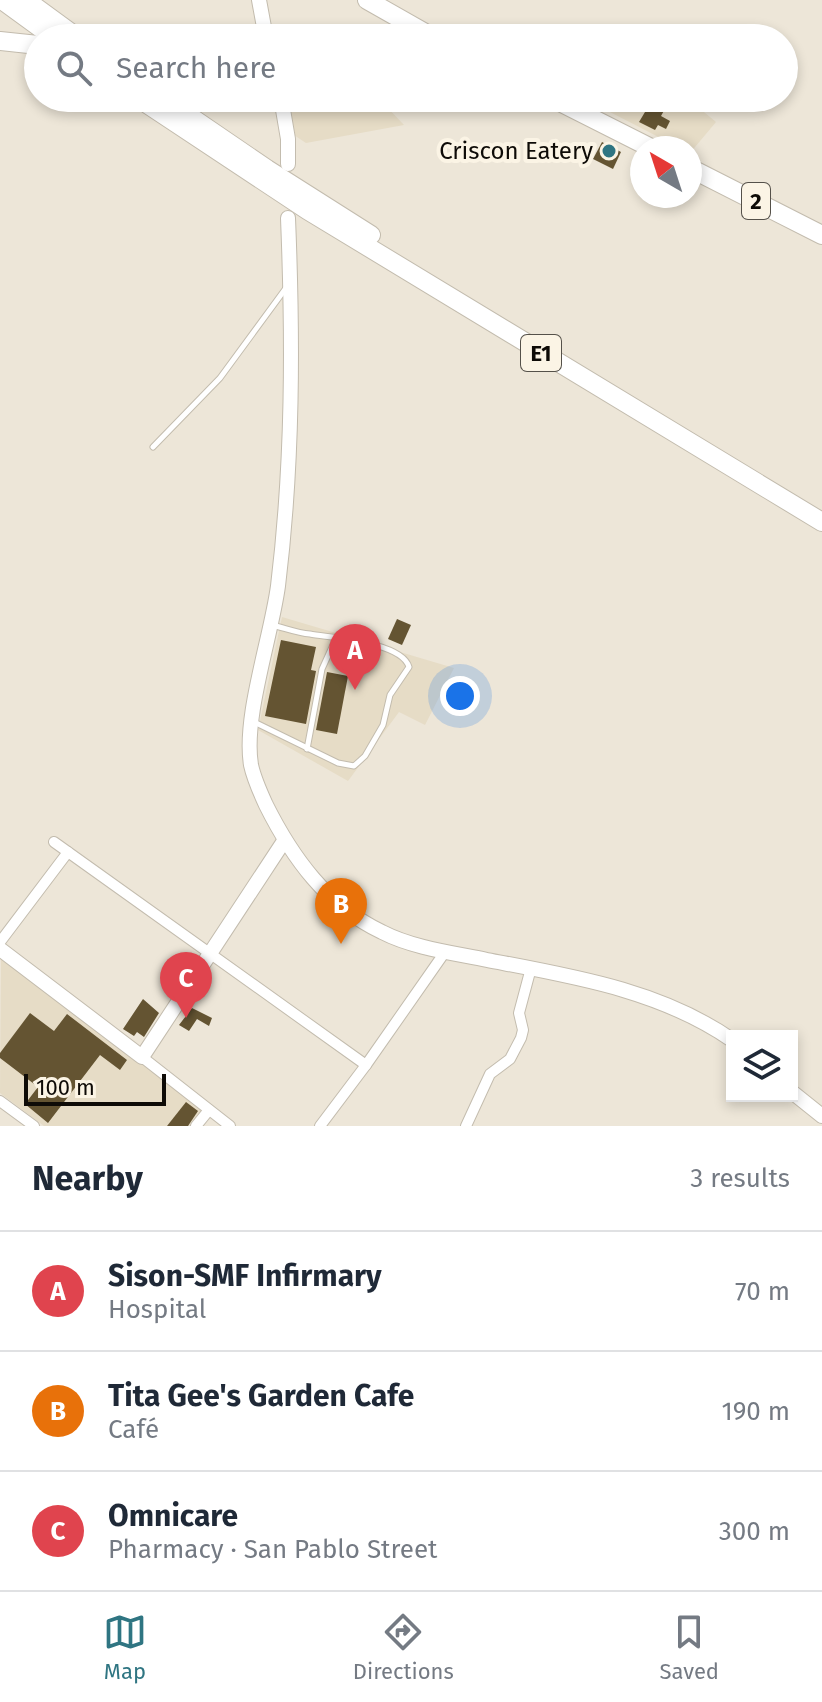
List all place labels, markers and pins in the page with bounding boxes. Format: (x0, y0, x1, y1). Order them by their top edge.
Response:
place label: Criscon Eatery (439, 137, 593, 165)
marker: Criscon Eatery (600, 142, 618, 160)
pin: A (329, 624, 381, 690)
pin: B (315, 878, 367, 944)
pin: C (160, 952, 212, 1018)

